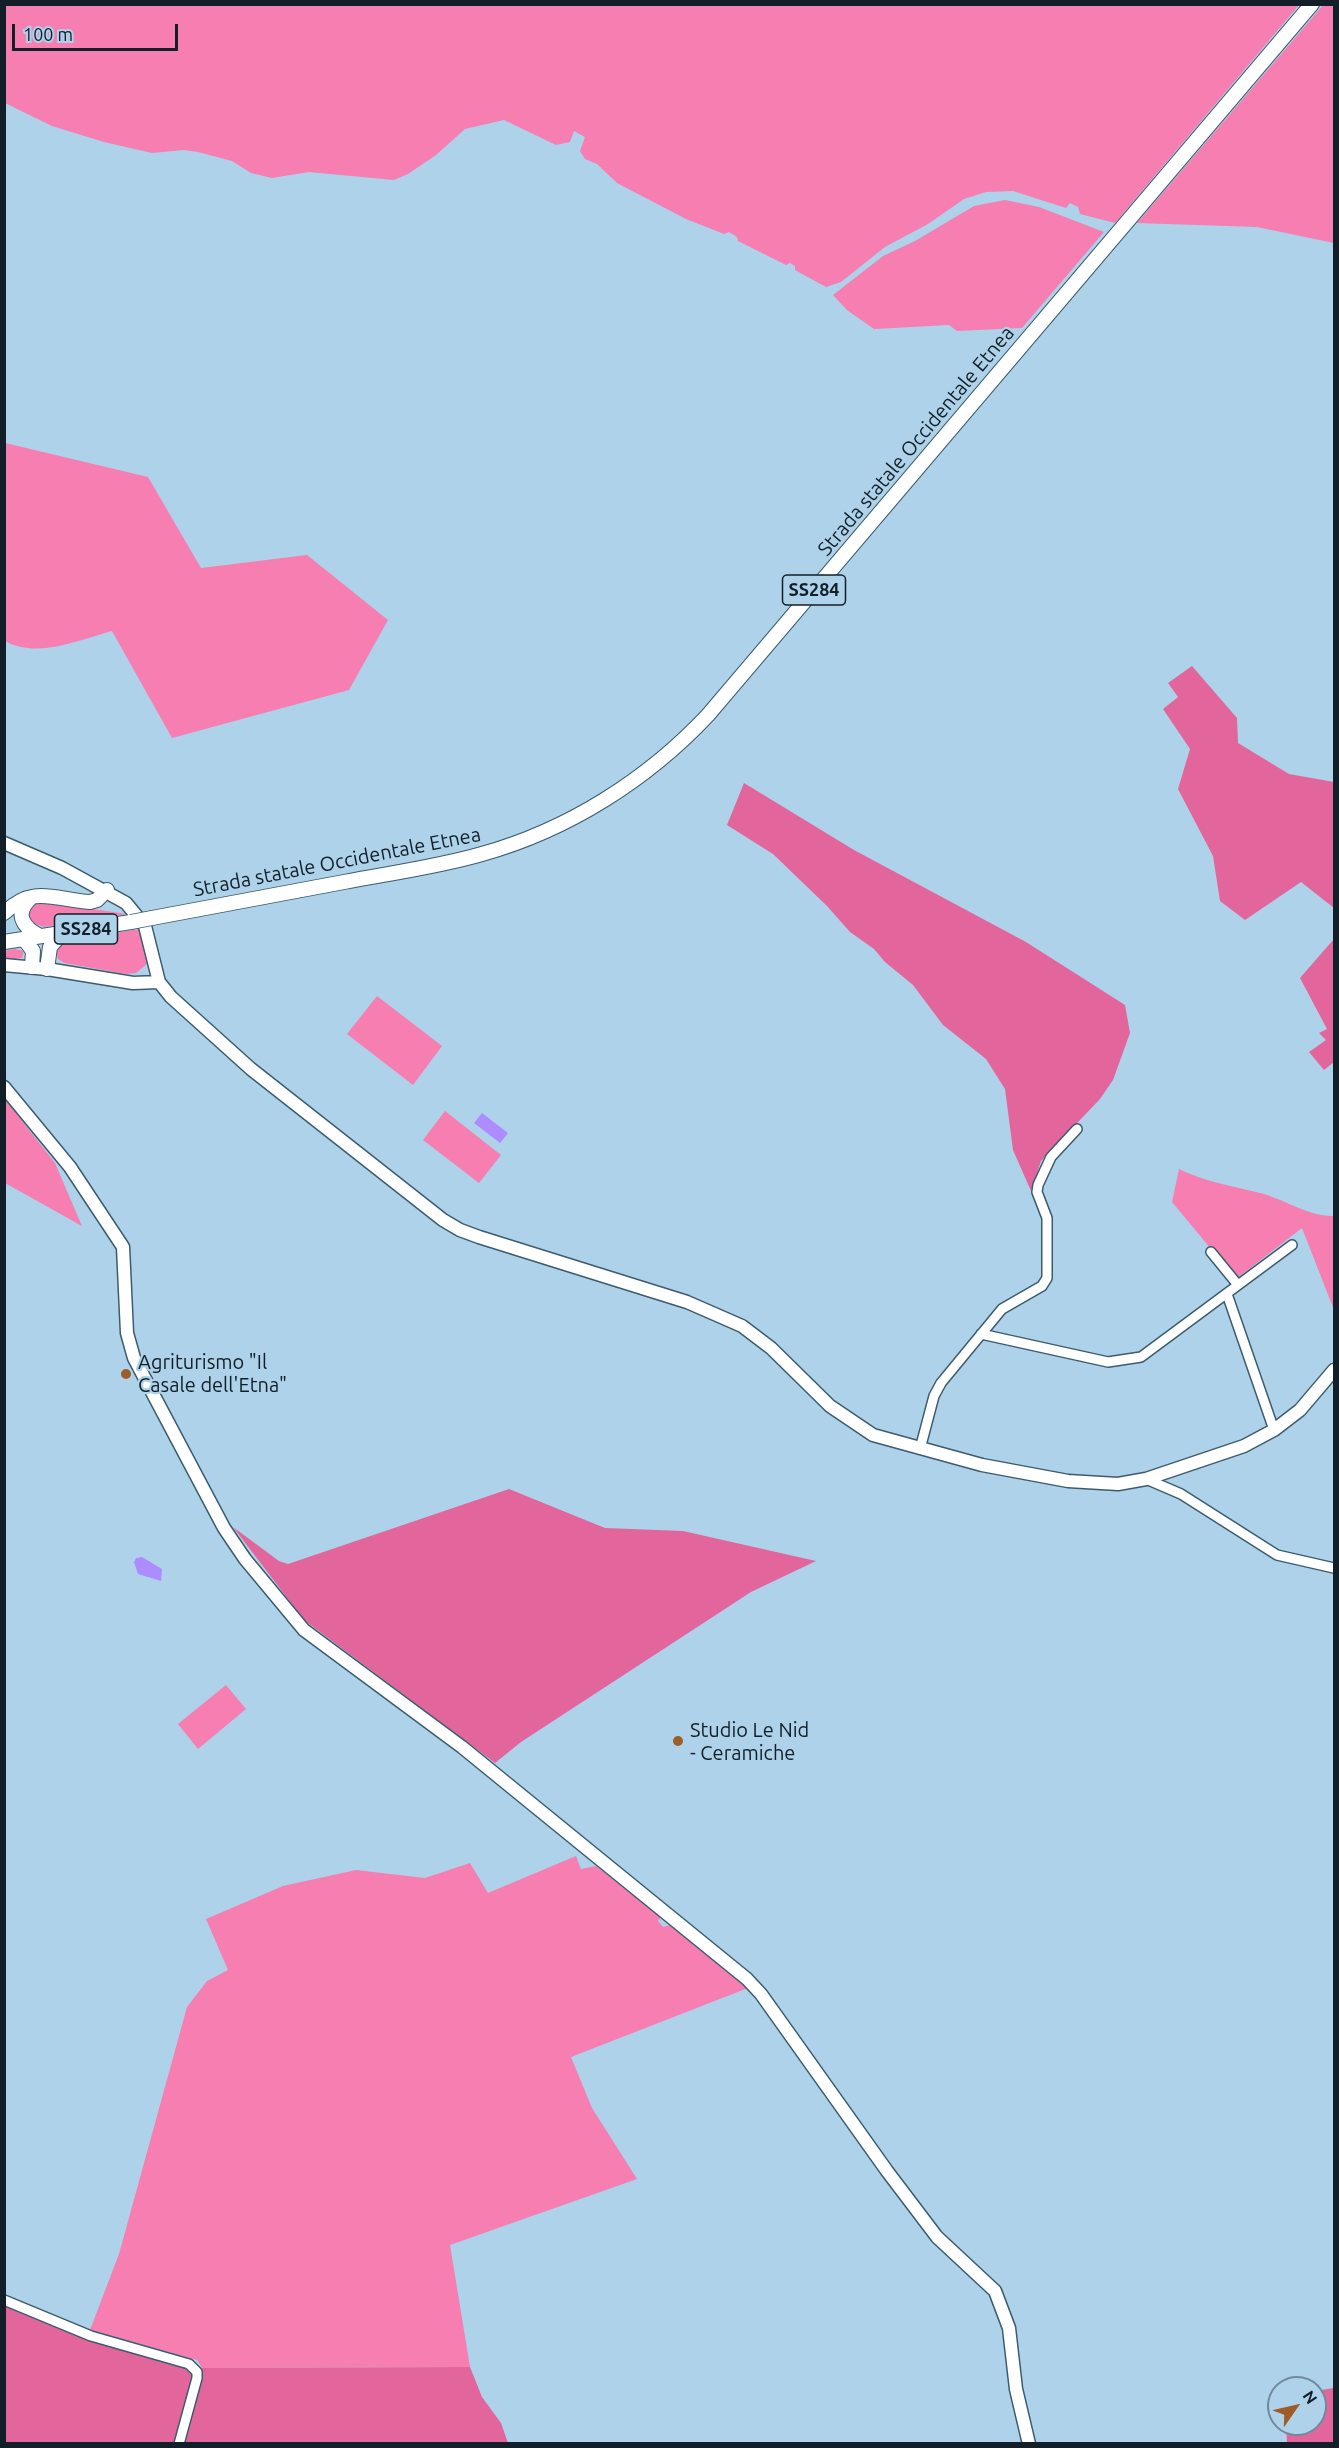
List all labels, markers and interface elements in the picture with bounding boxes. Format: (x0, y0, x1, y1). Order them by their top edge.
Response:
scale bar (15, 12, 182, 50)
text: 100 m (23, 24, 73, 44)
street label: Strada statale Occidentale Etnea (813, 321, 1019, 561)
road number: SS284 (782, 575, 846, 605)
street label: Strada statale Occidentale Etnea (191, 822, 483, 902)
road number: SS284 (54, 914, 118, 944)
place label: Agriturismo "Il Casale dell'Etna" (138, 1350, 287, 1397)
marker: Agriturismo "Il Casale dell'Etna" (119, 1367, 133, 1381)
place label: Studio Le Nid - Ceramiche (690, 1718, 809, 1765)
marker: Studio Le Nid - Ceramiche (671, 1734, 685, 1748)
north arrow (1267, 2376, 1327, 2436)
text: N (1299, 2387, 1321, 2407)

